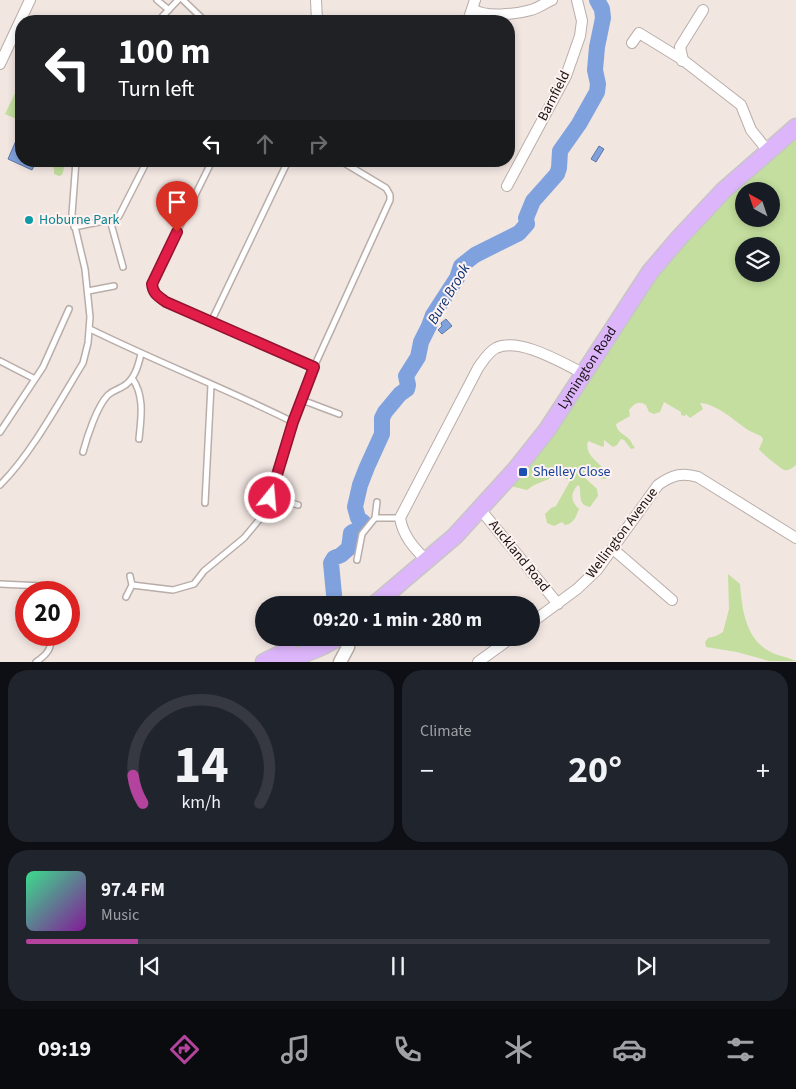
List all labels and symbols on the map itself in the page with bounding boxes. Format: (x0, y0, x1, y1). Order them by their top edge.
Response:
street label: Barnfield (533, 68, 575, 124)
pin (156, 181, 198, 232)
north arrow (735, 182, 780, 228)
place label: Hoburne Park (39, 210, 120, 230)
marker: Hoburne Park (23, 214, 35, 226)
water label: Bure Brook (423, 259, 476, 328)
street label: Lymington Road (553, 322, 622, 413)
place label: Shelley Close (533, 462, 611, 482)
marker: Shelley Close (517, 466, 529, 478)
position arrow (243, 471, 295, 523)
street label: Wellington Avenue (581, 483, 663, 583)
street label: Auckland Road (484, 516, 554, 596)
speed limit sign: 20 (15, 581, 80, 646)

